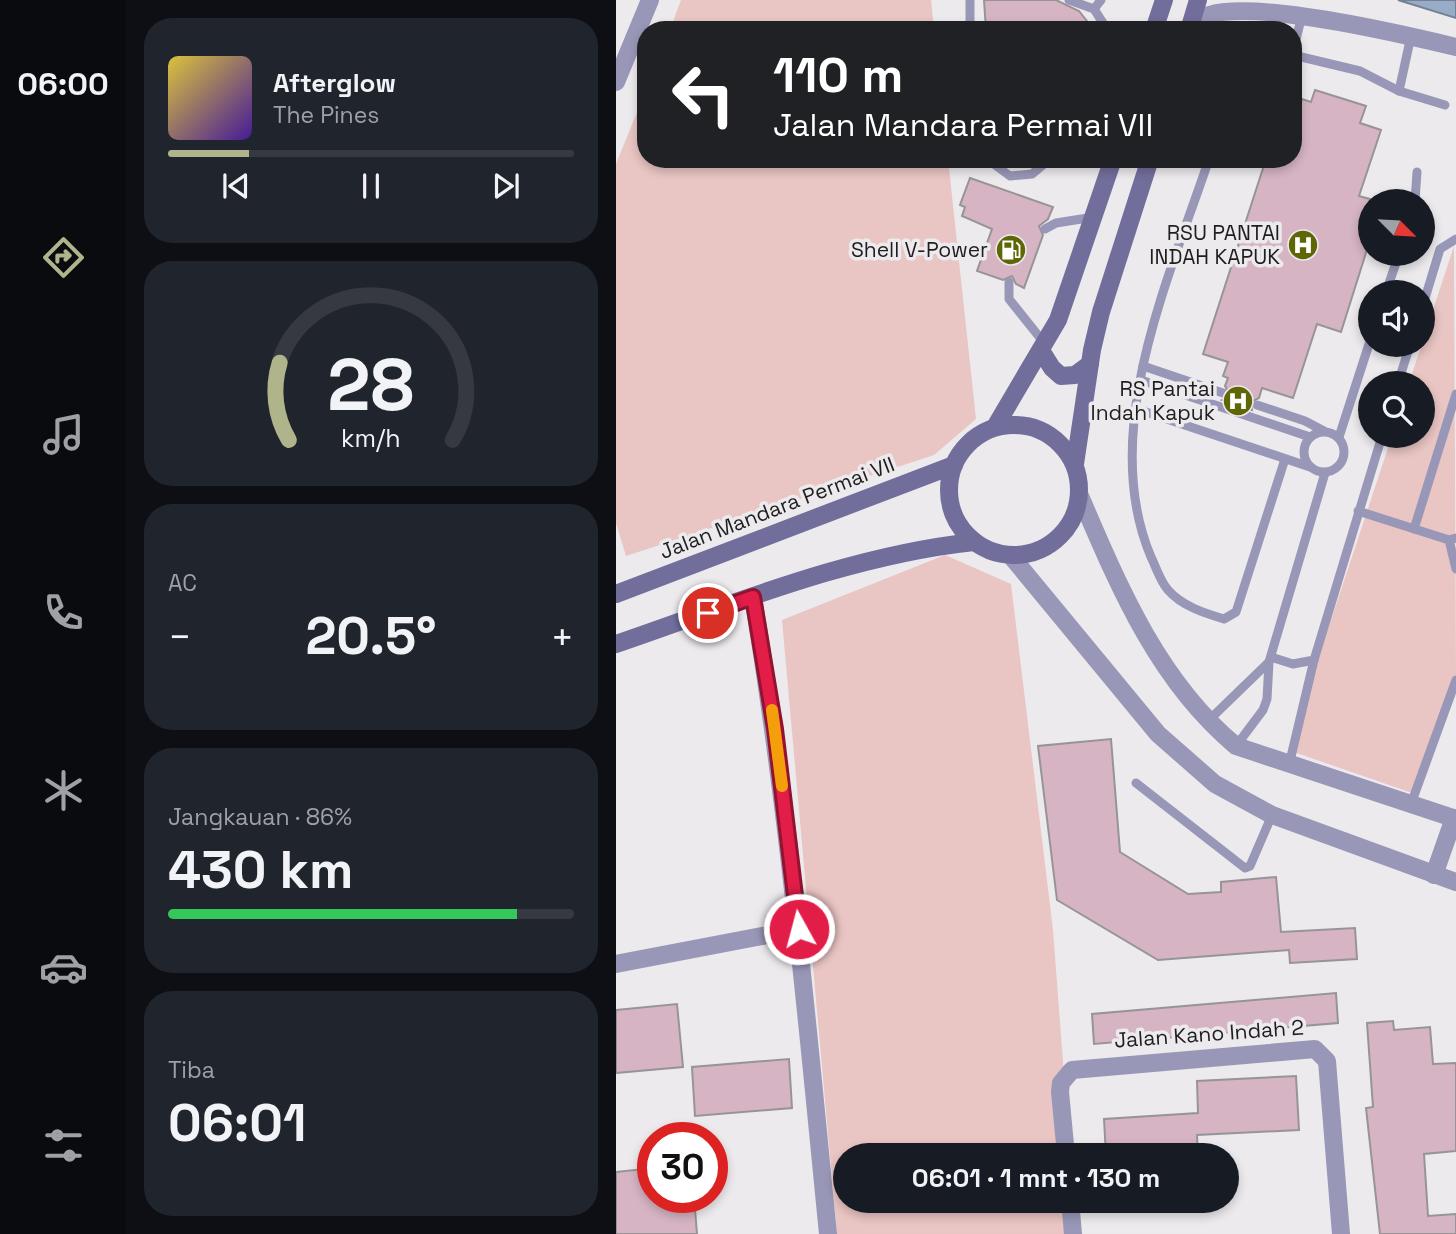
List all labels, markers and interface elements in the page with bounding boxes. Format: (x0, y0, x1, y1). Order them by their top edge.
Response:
text: 110 m (773, 44, 903, 106)
icon: left (658, 49, 749, 140)
text: 06:00 (17, 64, 109, 104)
text: Afterglow (273, 66, 396, 100)
text: The Pines (273, 100, 379, 130)
text: Jalan Mandara Permai VII (773, 105, 1153, 145)
icon: previous (217, 167, 255, 205)
icon: pause (352, 167, 390, 205)
icon: next (487, 167, 525, 205)
north arrow (1358, 189, 1435, 266)
map controls (1358, 189, 1435, 448)
place label: RSU PANTAI INDAH KAPUK (1149, 219, 1280, 270)
hospital icon: RSU PANTAI INDAH KAPUK (1286, 228, 1320, 262)
icon: directions (39, 233, 88, 282)
fuel station icon: Shell V-Power (994, 233, 1028, 267)
place label: Shell V-Power (851, 236, 988, 263)
button: sound (1358, 280, 1435, 357)
text: 28 (328, 338, 414, 431)
button: search (1358, 371, 1435, 448)
place label: RS Pantai Indah Kapuk (1091, 375, 1215, 426)
hospital icon: RS Pantai Indah Kapuk (1221, 384, 1255, 418)
icon: music (39, 410, 88, 459)
text: km/h (341, 422, 401, 454)
street label: Jalan Mandara Permai VII (656, 450, 898, 565)
text: AC (168, 568, 197, 598)
pin (678, 583, 738, 643)
icon: phone (39, 588, 88, 637)
icon: arrive (689, 594, 727, 632)
text: 20.5° (305, 603, 437, 669)
text: − (168, 613, 192, 661)
text: + (550, 613, 574, 661)
icon: climate (39, 766, 88, 815)
text: Jangkauan · 86% (168, 802, 352, 832)
text: 430 km (168, 837, 353, 903)
position arrow (762, 892, 836, 966)
icon: car (39, 943, 88, 992)
street label: Jalan Kano Indah 2 (1113, 1013, 1305, 1054)
text: Tiba (168, 1055, 215, 1085)
text: 06:01 (168, 1090, 307, 1156)
icon: filters (39, 1121, 88, 1170)
speed limit sign: 30 (637, 1122, 728, 1213)
text: 06:01 · 1 mnt · 130 m (912, 1161, 1160, 1195)

